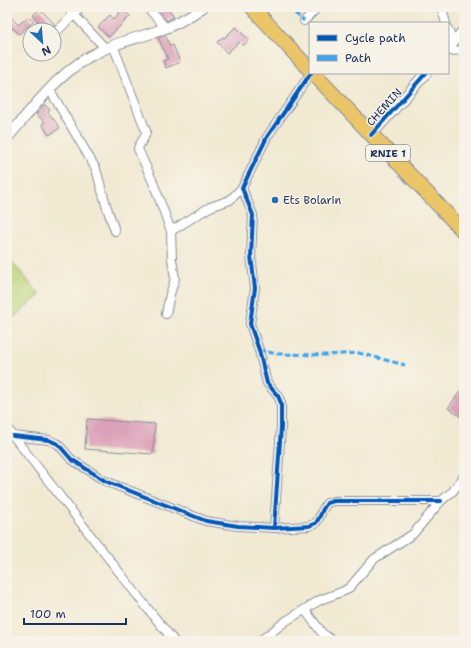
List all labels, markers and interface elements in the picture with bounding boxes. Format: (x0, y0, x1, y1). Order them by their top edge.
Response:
north arrow (22, 22, 62, 62)
legend (309, 22, 449, 74)
text: Cycle path (345, 30, 406, 46)
text: N (39, 42, 53, 59)
text: Path (345, 50, 371, 66)
street label: CHEMIN (363, 85, 405, 130)
road number: RNIE 1 (366, 145, 410, 161)
place label: Ets Bolarin (283, 193, 341, 208)
marker: Ets Bolarin (270, 195, 280, 205)
scale bar (24, 600, 126, 626)
text: 100 m (30, 606, 66, 622)

